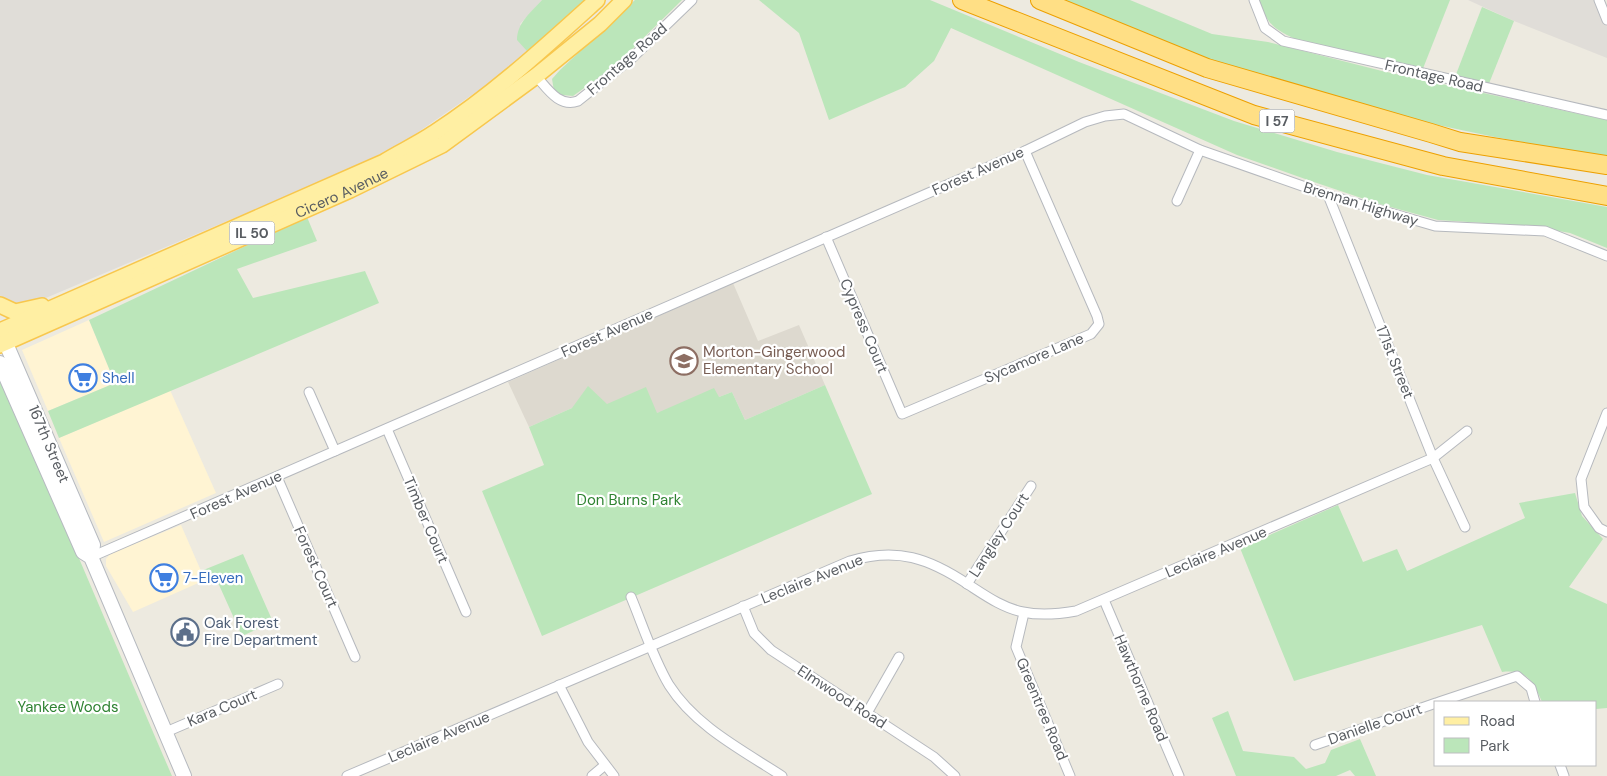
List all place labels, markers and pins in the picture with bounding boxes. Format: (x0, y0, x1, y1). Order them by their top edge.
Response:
place label: Morton-Gingerwood Elementary School (703, 342, 845, 379)
school or university icon: Morton-Gingerwood Elementary School (669, 346, 699, 376)
supermarket icon: Shell (68, 363, 98, 393)
place label: Shell (102, 368, 135, 388)
supermarket icon: 7-Eleven (149, 563, 179, 593)
place label: 7-Eleven (183, 568, 243, 588)
place label: Oak Forest Fire Department (204, 613, 318, 650)
public building icon: Oak Forest Fire Department (170, 617, 200, 647)

